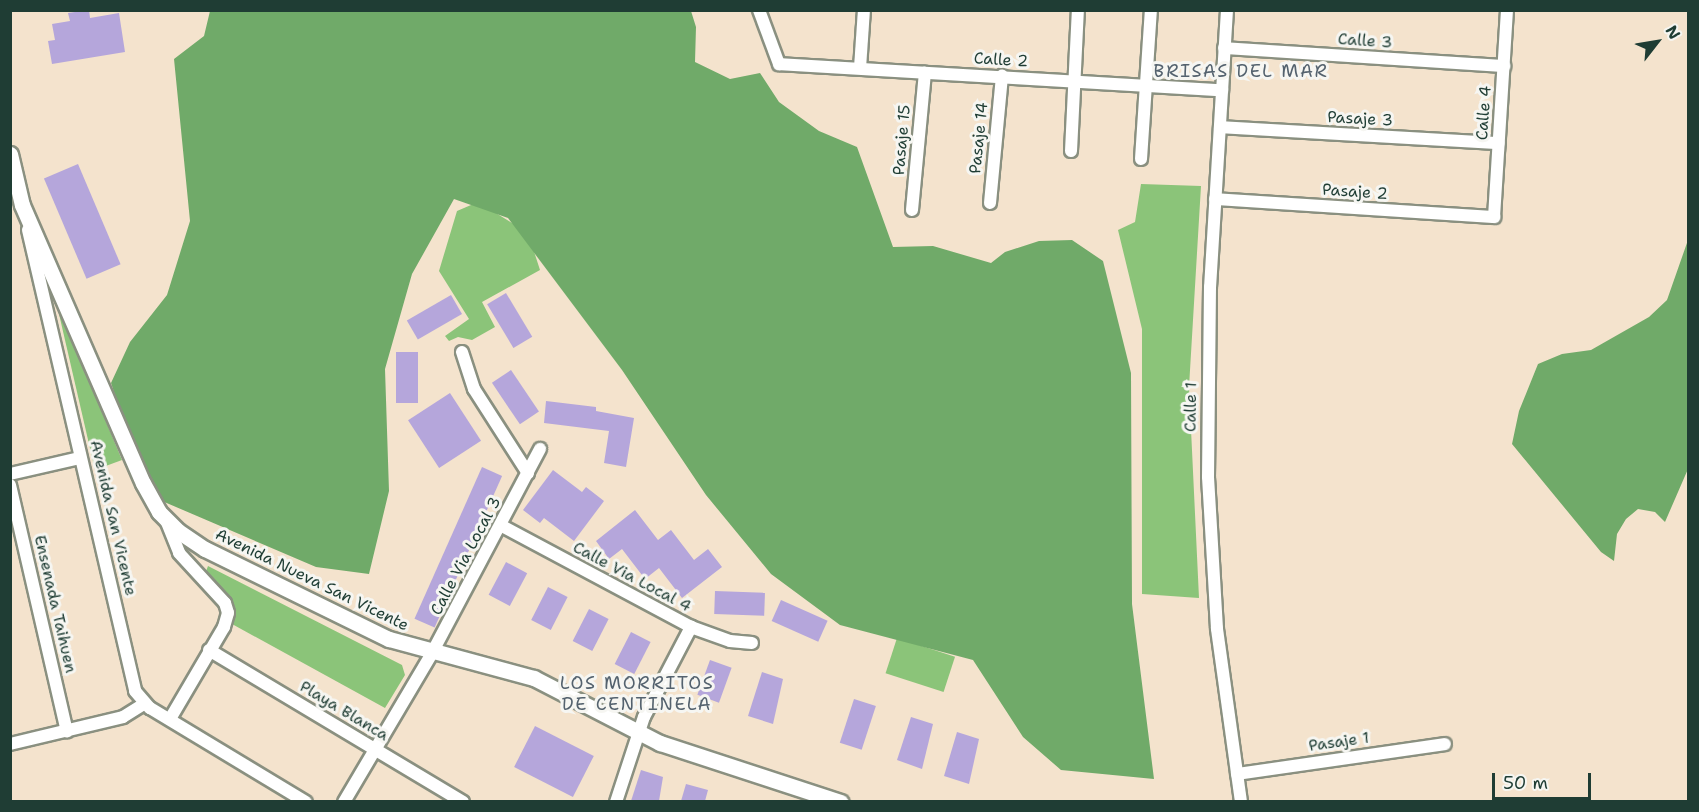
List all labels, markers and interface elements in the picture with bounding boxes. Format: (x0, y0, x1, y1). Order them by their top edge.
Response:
north arrow (1627, 12, 1687, 72)
text: N (1661, 22, 1685, 43)
street label: Calle 3 (1337, 30, 1393, 52)
street label: Calle 2 (973, 49, 1029, 71)
district label: BRISAS DEL MAR (1154, 60, 1328, 82)
street label: Calle 4 (1473, 85, 1495, 141)
street label: Pasaje 14 (966, 101, 992, 175)
street label: Pasaje 15 (889, 104, 915, 176)
street label: Pasaje 3 (1327, 108, 1393, 130)
street label: Pasaje 2 (1322, 180, 1388, 204)
street label: Calle 1 (1181, 382, 1201, 432)
street label: Avenida San Vicente (86, 438, 140, 598)
street label: Calle Via Local 3 (427, 494, 505, 618)
street label: Avenida Nueva San Vicente (212, 525, 412, 635)
street label: Ensenada Taihuen (30, 533, 80, 675)
street label: Calle Via Local 4 (570, 538, 694, 616)
district label: LOS MORRITOS DE CENTINELA (560, 673, 714, 716)
street label: Playa Blanca (296, 677, 392, 745)
street label: Pasaje 1 (1307, 728, 1371, 756)
scale bar (1495, 761, 1594, 799)
text: 50 m (1503, 771, 1548, 795)

